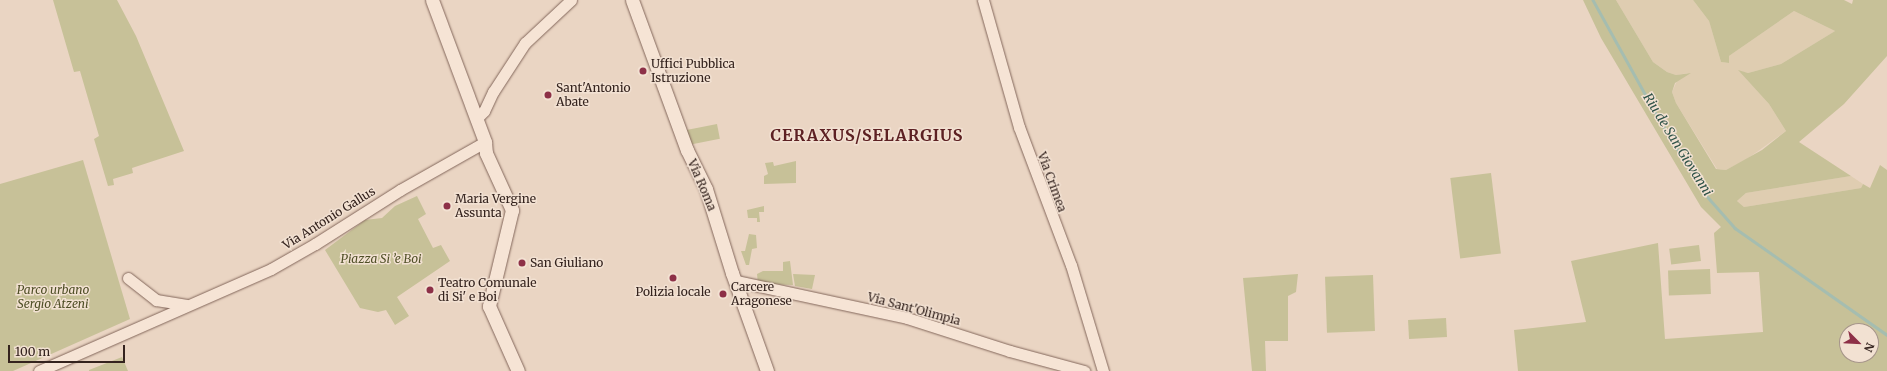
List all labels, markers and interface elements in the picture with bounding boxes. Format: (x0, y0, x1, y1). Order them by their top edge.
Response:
place label: Uffici Pubblica Istruzione (651, 57, 735, 85)
marker: Uffici Pubblica Istruzione (638, 66, 648, 76)
place label: Sant'Antonio Abate (556, 81, 630, 109)
marker: Sant'Antonio Abate (543, 90, 553, 100)
water label: Riu de San Giovanni (1639, 91, 1715, 199)
district label: CERAXUS/SELARGIUS (771, 125, 963, 145)
street label: Via Crimea (1035, 150, 1069, 214)
street label: Via Roma (685, 157, 719, 213)
street label: Via Antonio Gallus (280, 184, 378, 252)
place label: Maria Vergine Assunta (455, 192, 536, 220)
marker: Maria Vergine Assunta (442, 201, 452, 211)
park label: Piazza Si ’e Boi (340, 252, 422, 266)
place label: San Giuliano (530, 256, 603, 270)
marker: San Giuliano (517, 258, 527, 268)
marker: Polizia locale (668, 273, 678, 283)
place label: Teatro Comunale di Si' e Boi (438, 276, 536, 304)
place label: Carcere Aragonese (731, 280, 792, 308)
park label: Parco urbano Sergio Atzeni (17, 283, 89, 311)
marker: Teatro Comunale di Si' e Boi (425, 285, 435, 295)
place label: Polizia locale (635, 285, 711, 299)
marker: Carcere Aragonese (718, 289, 728, 299)
street label: Via Sant'Olimpia (866, 290, 962, 328)
north arrow (1839, 323, 1879, 363)
scale bar (10, 337, 127, 363)
text: N (1861, 341, 1877, 354)
text: 100 m (15, 344, 50, 359)

